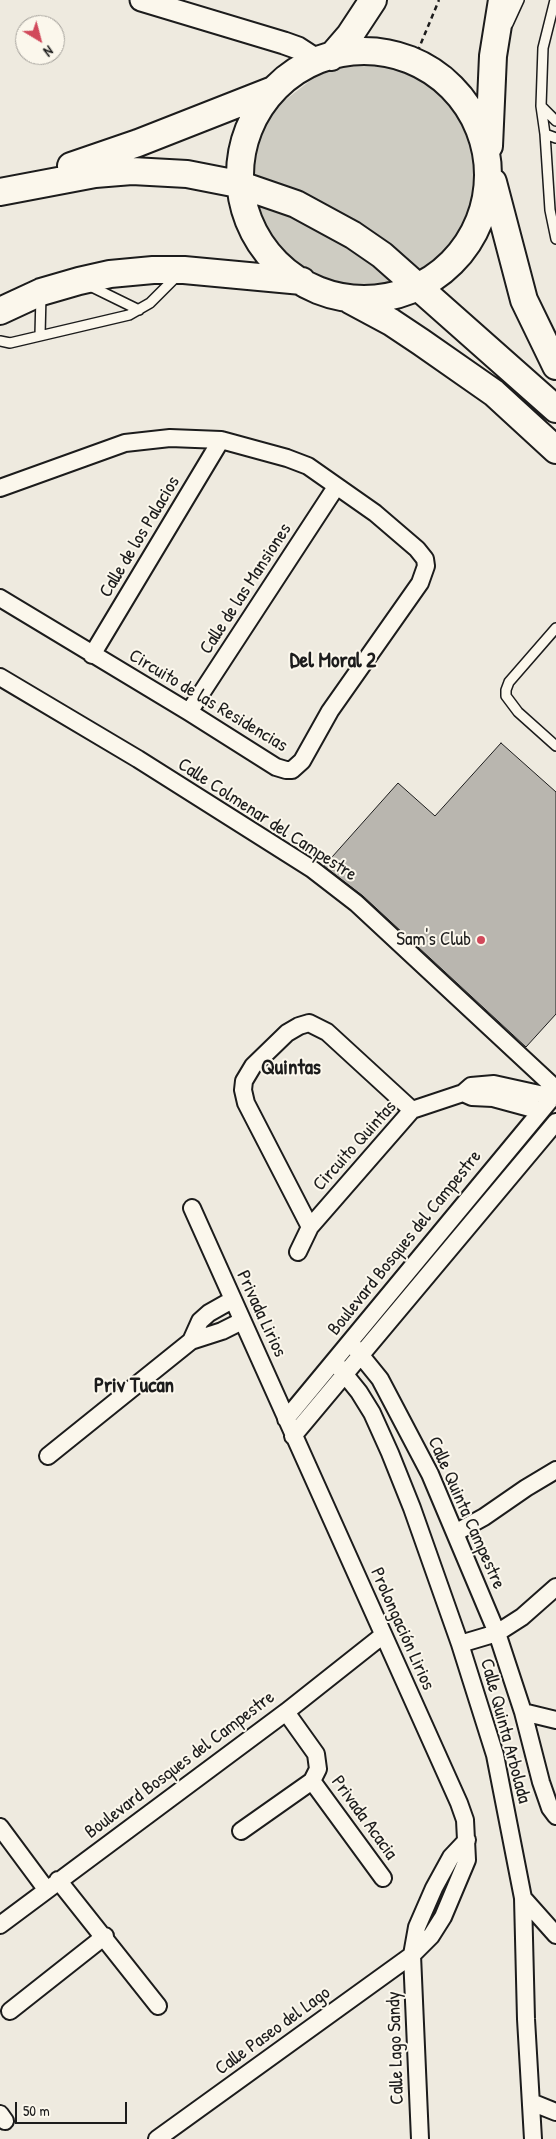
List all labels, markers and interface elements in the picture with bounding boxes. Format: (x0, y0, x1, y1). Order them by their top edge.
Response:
north arrow (15, 15, 65, 65)
text: N (40, 42, 57, 61)
street label: Calle de los Palacios (95, 472, 185, 602)
street label: Calle de las Mansiones (195, 519, 297, 659)
street label: Circuito de las Residencias (125, 645, 291, 757)
district label: Del Moral 2 (290, 648, 376, 674)
street label: Calle Colmenar del Campestre (173, 754, 361, 886)
place label: Sam's Club (396, 929, 471, 951)
marker: Sam's Club (475, 934, 487, 946)
district label: Quintas (261, 1055, 321, 1081)
street label: Circuito Quintas (308, 1096, 402, 1196)
street label: Boulevard Bosques del Campestre (323, 1146, 487, 1340)
street label: Privada Lirios (231, 1267, 291, 1361)
district label: Priv Tucan (94, 1373, 174, 1399)
street label: Calle Quinta Campestre (422, 1433, 510, 1593)
street label: Prolongación Lirios (365, 1564, 439, 1694)
street label: Calle Quinta Arbolada (475, 1656, 535, 1806)
street label: Boulevard Bosques del Campestre (81, 1686, 279, 1844)
street label: Privada Acacia (326, 1772, 402, 1864)
street label: Calle Paseo del Lago (211, 1982, 335, 2080)
street label: Calle Lago Sandy (383, 1991, 409, 2105)
scale bar (18, 2092, 130, 2124)
text: 50 m (23, 2100, 50, 2121)

